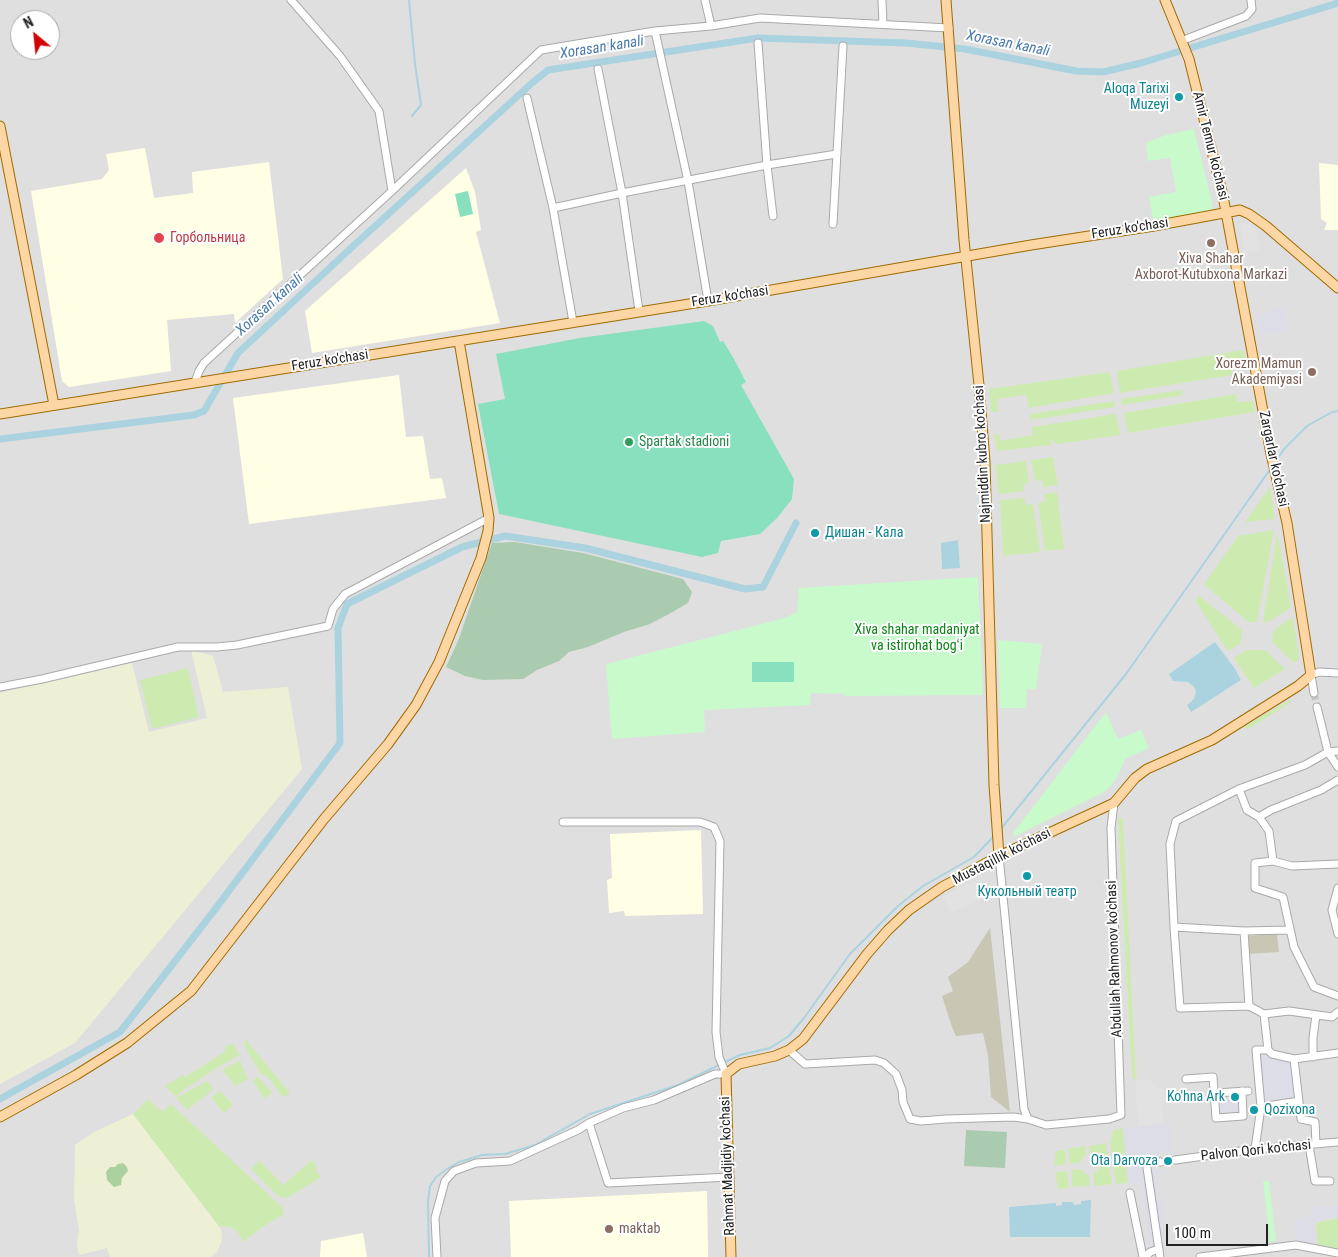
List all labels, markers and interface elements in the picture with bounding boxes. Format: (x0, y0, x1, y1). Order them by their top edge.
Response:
north arrow (10, 10, 60, 60)
text: N (21, 14, 36, 32)
water label: Xorasan kanali (965, 27, 1051, 61)
water label: Xorasan kanali (559, 32, 645, 64)
place label: Aloqa Tarixi Muzeyi (1104, 81, 1169, 114)
street label: Amir Temur ko'chasi (1188, 90, 1232, 202)
marker: Aloqa Tarixi Muzeyi (1173, 91, 1185, 103)
street label: Feruz ko'chasi (1090, 215, 1170, 243)
place label: Горбольница (170, 230, 245, 246)
marker: Горбольница (152, 231, 166, 245)
marker: Xiva Shahar Axborot-Kutubxona Markazi (1205, 237, 1217, 249)
place label: Xiva Shahar Axborot-Kutubxona Markazi (1135, 251, 1287, 284)
water label: Xorasan kanali (233, 270, 307, 340)
street label: Feruz ko'chasi (690, 283, 770, 311)
street label: Feruz ko'chasi (290, 347, 370, 375)
place label: Xorezm Mamun Akademiyasi (1215, 356, 1302, 388)
marker: Xorezm Mamun Akademiyasi (1306, 366, 1318, 378)
street label: Najmiddin kubro ko'chasi (971, 385, 995, 523)
street label: Zargarlar ko'chasi (1255, 410, 1291, 508)
place label: Spartak stadioni (639, 434, 729, 450)
marker: Spartak stadioni (623, 436, 635, 448)
place label: Дишан - Кала (825, 525, 903, 541)
marker: Дишан - Кала (809, 527, 821, 539)
park label: Xiva shahar madaniyat va istirohat bogʻi (854, 622, 980, 654)
street label: Mustaqillik ko'chasi (950, 825, 1054, 889)
marker: Кукольный театр (1021, 870, 1033, 882)
street label: Abdullah Rahmonov ko'chasi (1104, 880, 1126, 1038)
place label: Кукольный театр (977, 884, 1077, 900)
place label: Ko'hna Ark (1167, 1089, 1225, 1105)
marker: Ko'hna Ark (1229, 1091, 1241, 1103)
street label: Rahmat Madjidiy ko'chasi (717, 1096, 739, 1236)
place label: Qozixona (1264, 1102, 1315, 1118)
marker: Qozixona (1248, 1104, 1260, 1116)
street label: Palvon Qori ko'chasi (1200, 1137, 1312, 1165)
place label: Ota Darvoza (1091, 1153, 1158, 1169)
marker: Ota Darvoza (1162, 1155, 1174, 1167)
scale bar (1168, 1214, 1270, 1246)
place label: maktab (619, 1221, 660, 1237)
marker: maktab (603, 1223, 615, 1235)
text: 100 m (1174, 1224, 1211, 1242)

